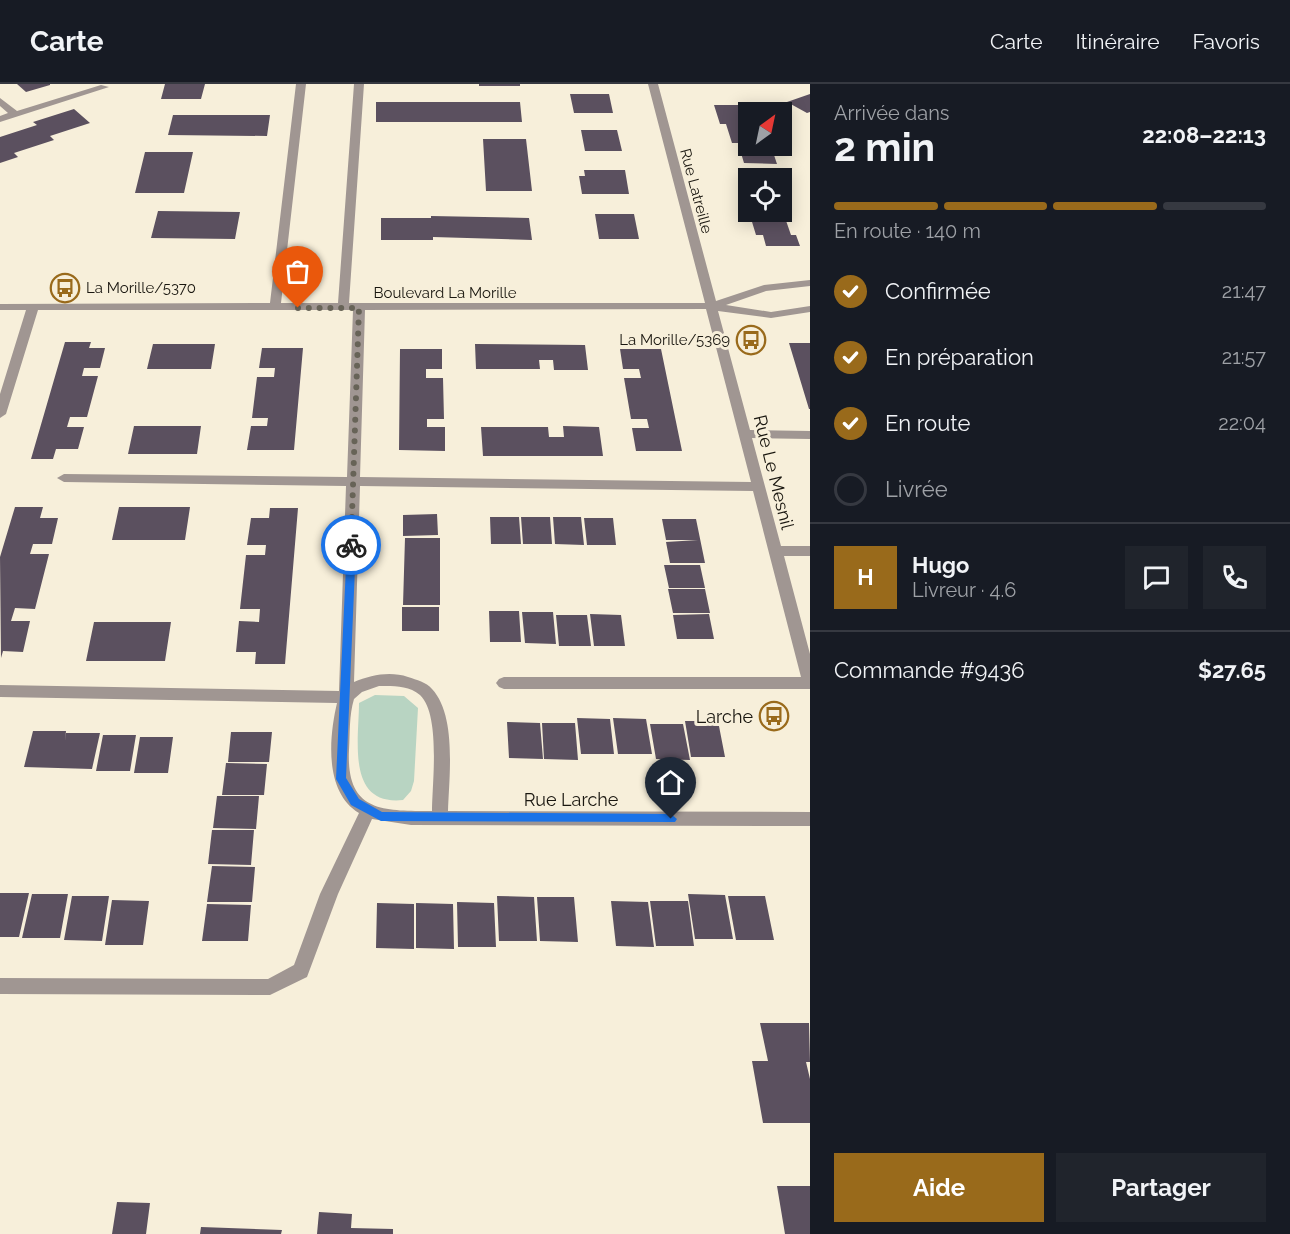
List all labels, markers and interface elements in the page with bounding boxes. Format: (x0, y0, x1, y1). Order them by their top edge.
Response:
text: Carte (30, 25, 103, 58)
text: Carte (990, 29, 1042, 54)
text: Itinéraire (1075, 29, 1159, 54)
text: Favoris (1192, 29, 1260, 54)
text: Arrivée dans (834, 101, 949, 125)
north arrow (738, 102, 792, 156)
map controls (738, 102, 792, 222)
text: 22:08–22:13 (1142, 122, 1266, 148)
text: 2 min (834, 124, 935, 170)
street label: Rue Latreille (676, 147, 716, 236)
button: locate (738, 168, 792, 222)
text: En route · 140 m (834, 219, 981, 243)
pin (272, 246, 323, 308)
icon: bag (281, 255, 314, 288)
bus stop icon: La Morille/5370 (49, 272, 81, 304)
icon: check (834, 275, 867, 308)
text: Confirmée (885, 278, 991, 304)
place label: La Morille/5370 (86, 279, 196, 297)
text: 21:47 (1222, 279, 1266, 303)
street label: Boulevard La Morille (374, 284, 517, 302)
bus stop icon: La Morille/5369 (735, 324, 767, 356)
place label: La Morille/5369 (619, 331, 730, 349)
icon: check (834, 341, 867, 374)
text: En préparation (885, 344, 1034, 370)
text: 21:57 (1222, 345, 1266, 369)
icon: check (834, 407, 867, 440)
text: En route (885, 410, 970, 436)
text: 22:04 (1218, 411, 1266, 435)
street label: Rue Le Mesnil (750, 413, 798, 531)
text: Livrée (885, 476, 948, 502)
courier (321, 515, 381, 575)
icon: bike (335, 529, 368, 562)
button: chat (1125, 546, 1188, 609)
button: phone (1203, 546, 1266, 609)
text: Hugo (912, 552, 969, 578)
text: H (857, 564, 874, 590)
text: Livreur · 4.6 (912, 578, 1016, 602)
text: Commande #9436 (834, 657, 1025, 683)
text: $27.65 (1198, 657, 1266, 683)
bus stop icon: Larche (758, 700, 790, 732)
place label: Larche (696, 706, 753, 727)
pin (645, 757, 696, 819)
icon: home (654, 766, 687, 799)
street label: Rue Larche (524, 789, 619, 810)
button: Aide (834, 1153, 1044, 1222)
button: Partager (1056, 1153, 1266, 1222)

